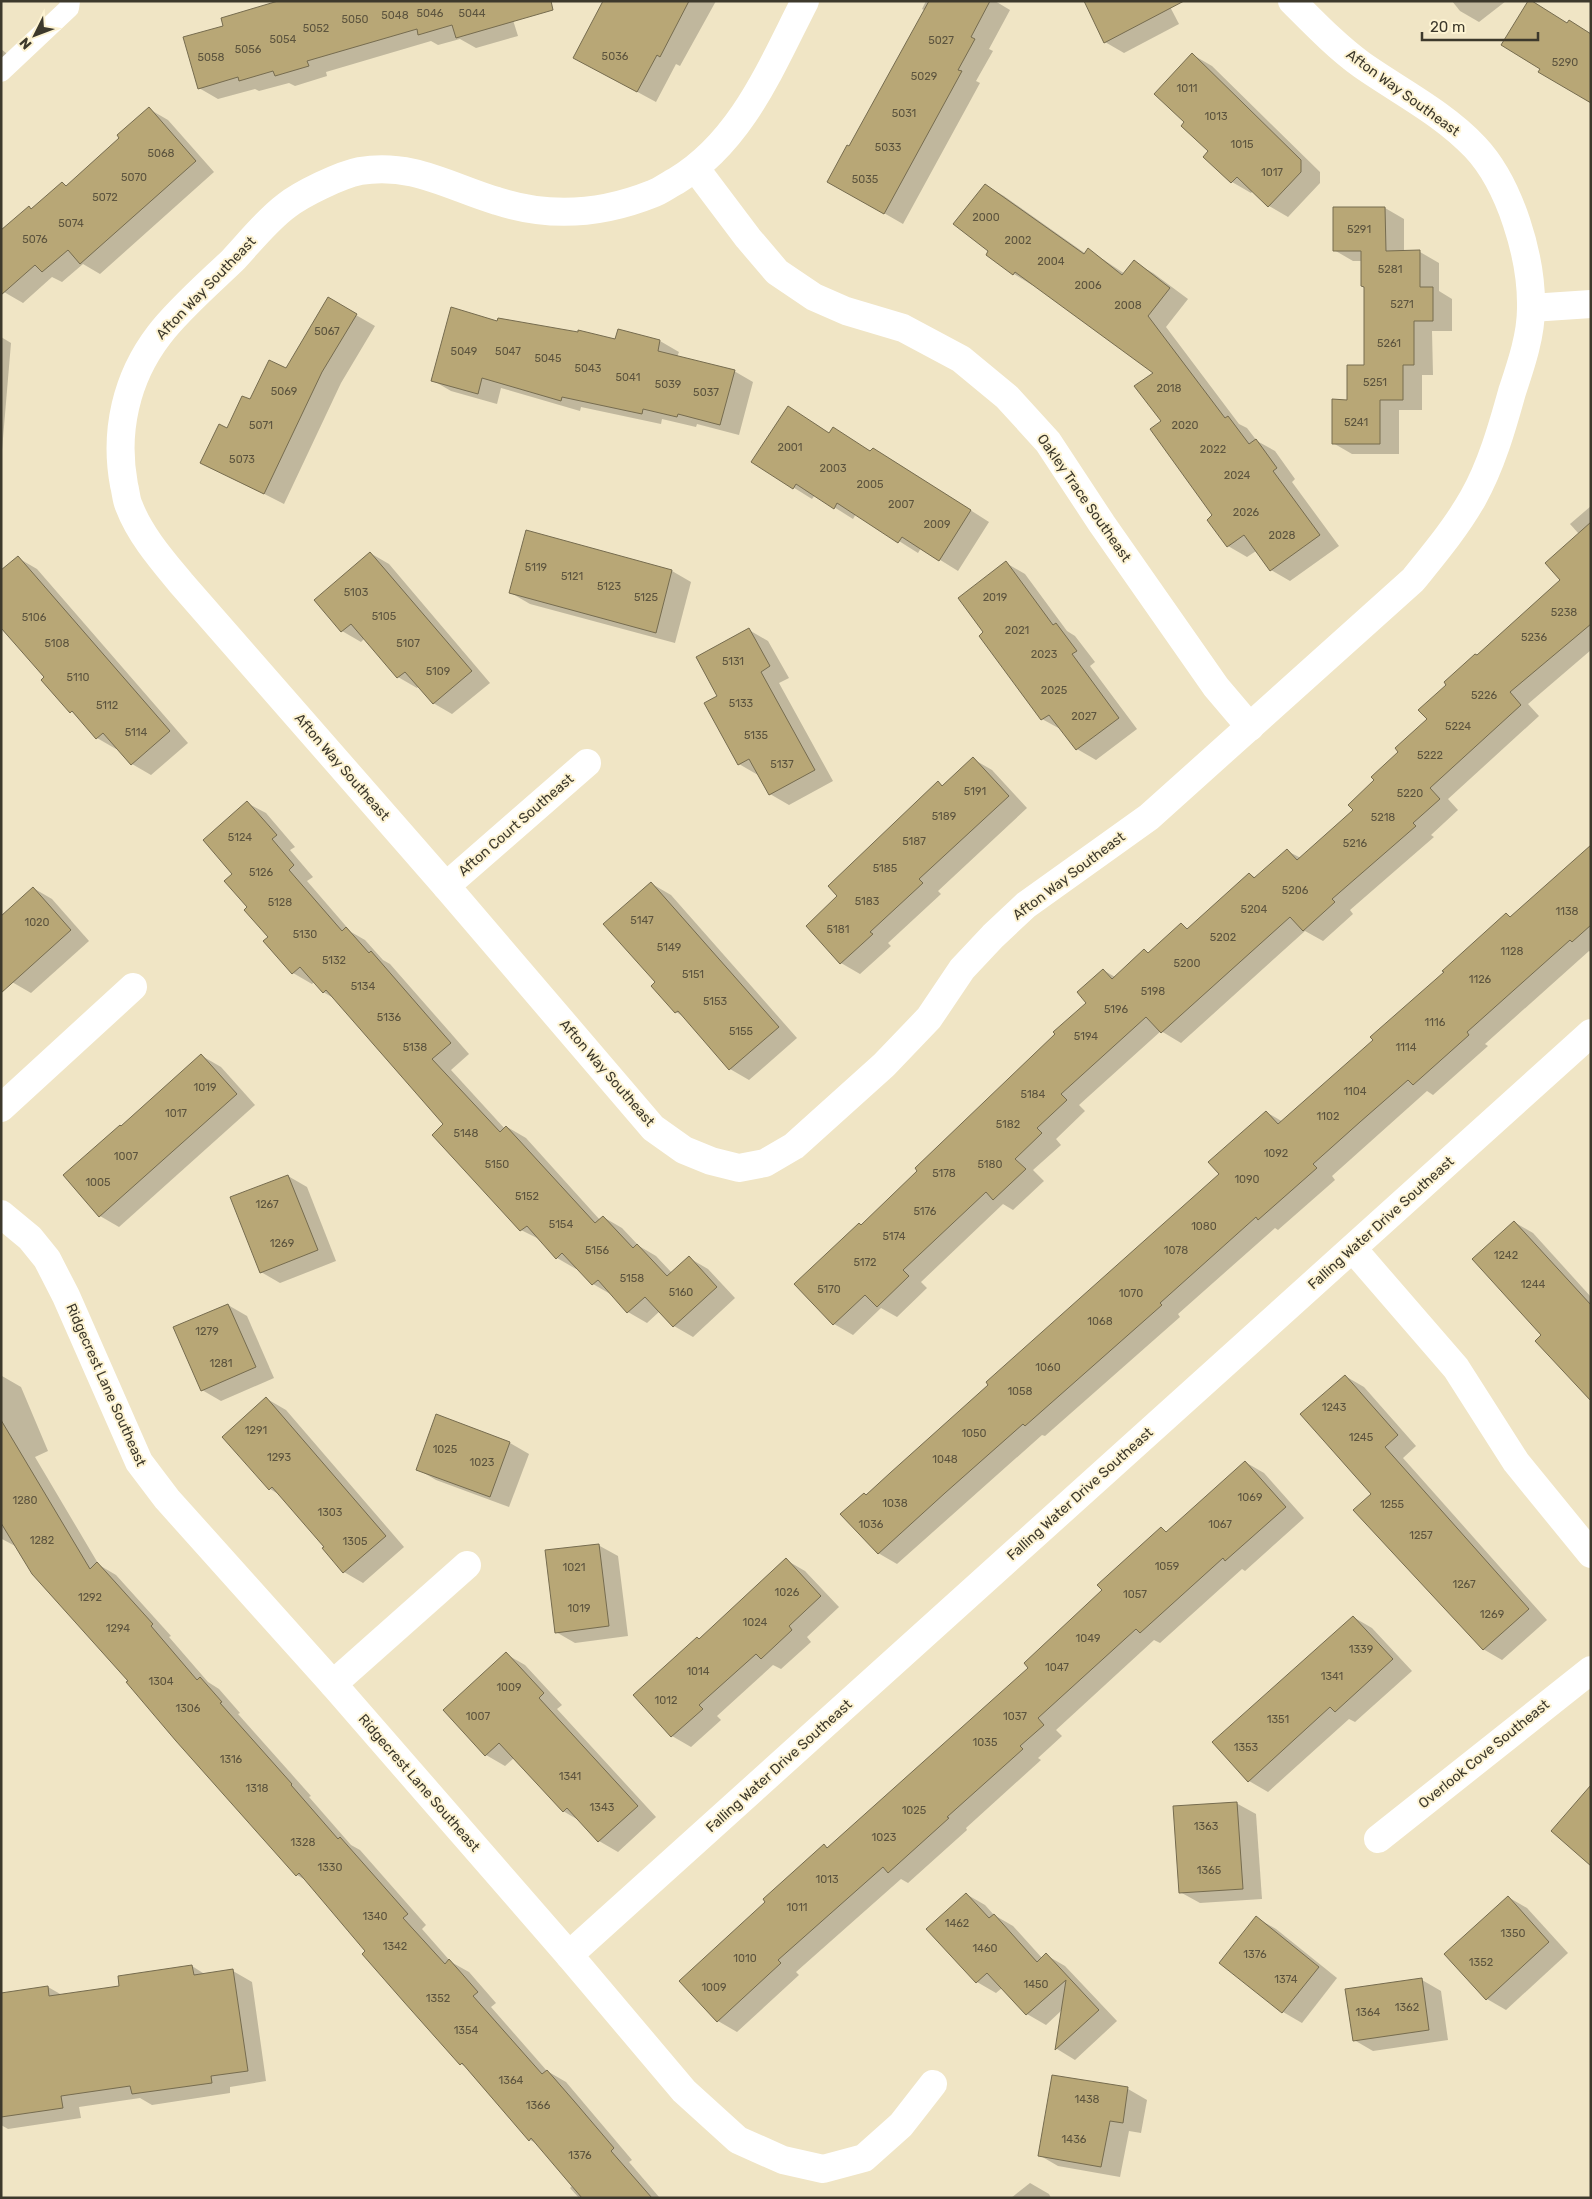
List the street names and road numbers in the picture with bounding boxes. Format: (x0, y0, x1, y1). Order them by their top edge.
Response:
street label: Afton Way Southeast (1343, 46, 1464, 140)
street label: Afton Way Southeast (153, 233, 260, 343)
street label: Oakley Trace Southeast (1033, 431, 1135, 566)
street label: Afton Way Southeast (291, 710, 393, 824)
street label: Afton Court Southeast (455, 770, 578, 880)
street label: Afton Way Southeast (1009, 828, 1129, 924)
street label: Afton Way Southeast (556, 1016, 658, 1130)
street label: Falling Water Drive Southeast (1305, 1153, 1458, 1293)
street label: Ridgecrest Lane Southeast (62, 1301, 150, 1470)
street label: Falling Water Drive Southeast (1004, 1424, 1157, 1564)
street label: Falling Water Drive Southeast (703, 1696, 856, 1836)
street label: Overlook Cove Southeast (1415, 1696, 1553, 1812)
street label: Ridgecrest Lane Southeast (355, 1711, 484, 1856)

